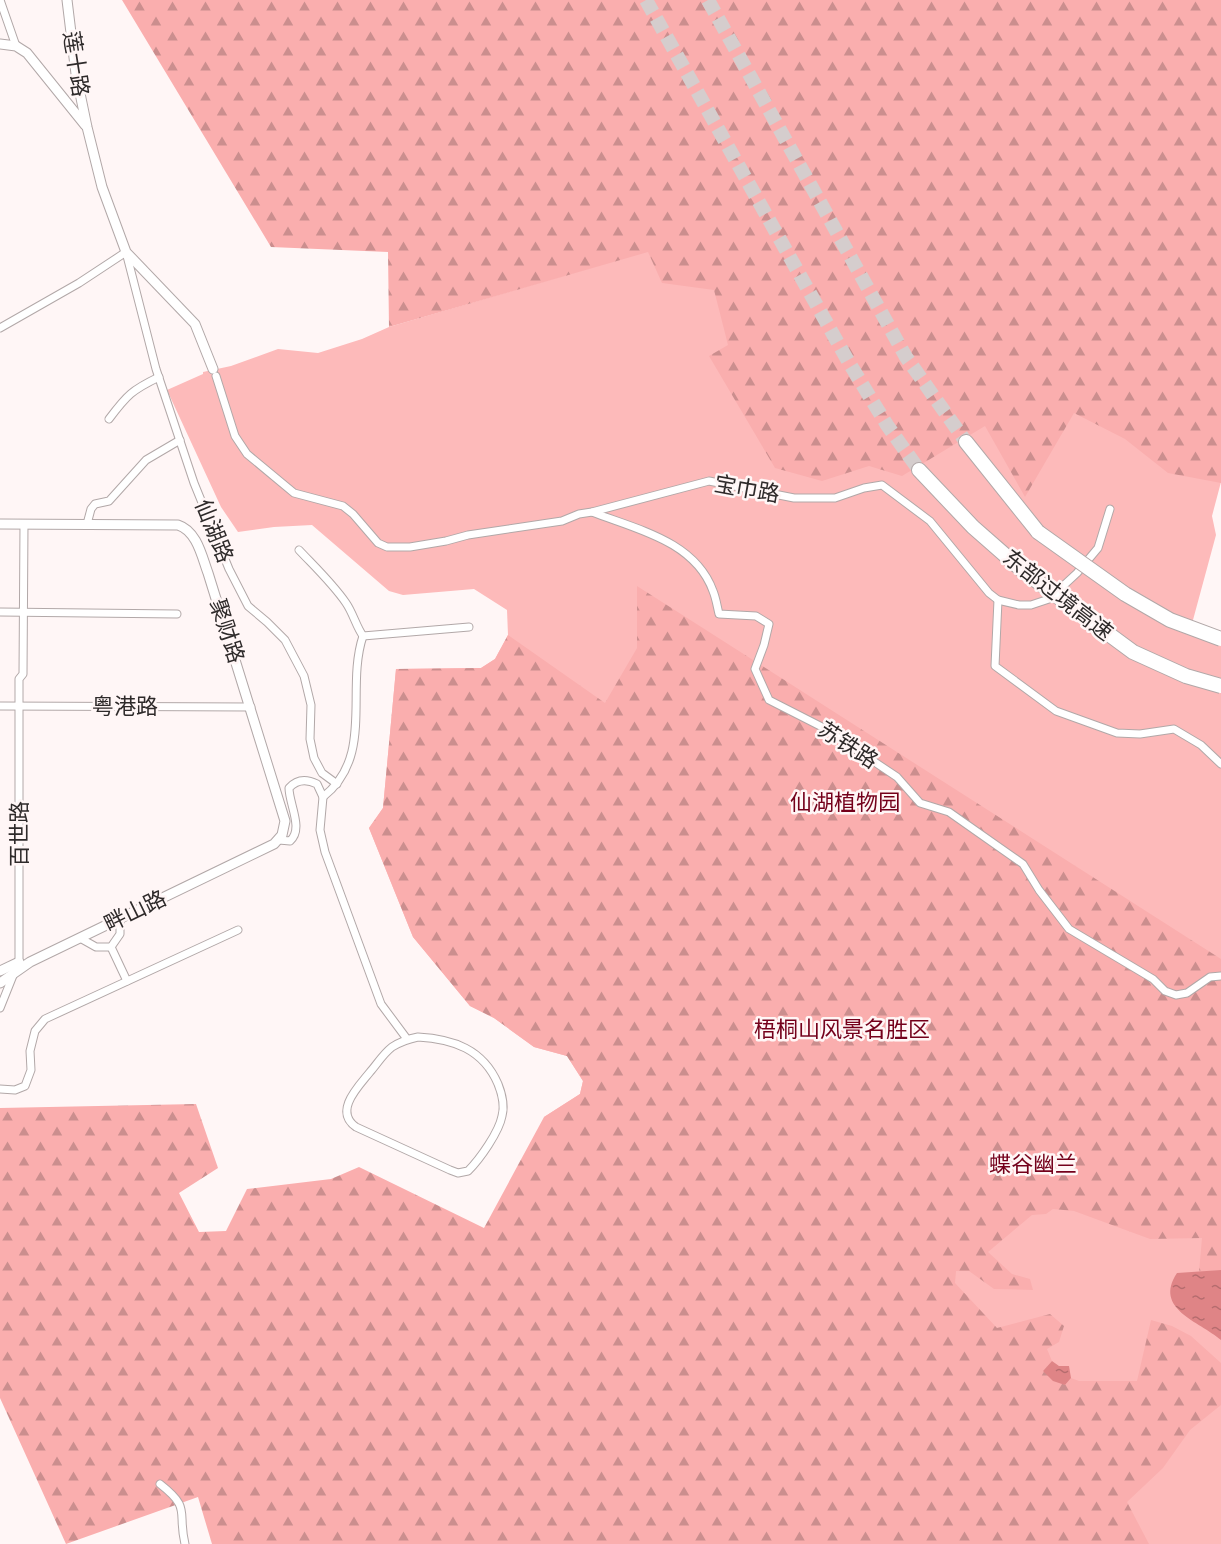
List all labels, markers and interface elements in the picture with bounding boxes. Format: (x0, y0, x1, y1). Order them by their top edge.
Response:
street label: 莲十路 (58, 29, 94, 99)
street label: 宝巾路 (712, 470, 782, 508)
street label: 仙湖路 (189, 495, 239, 567)
street label: 东部过境高速 (998, 544, 1118, 646)
street label: 聚财路 (204, 595, 250, 667)
street label: 粤港路 (92, 693, 158, 720)
street label: 苏铁路 (813, 716, 883, 774)
park label: 仙湖植物园 (790, 789, 900, 816)
street label: 百世路 (6, 801, 33, 867)
street label: 畔山路 (99, 884, 171, 938)
park label: 梧桐山风景名胜区 (754, 1016, 930, 1043)
park label: 蝶谷幽兰 (989, 1151, 1077, 1178)

